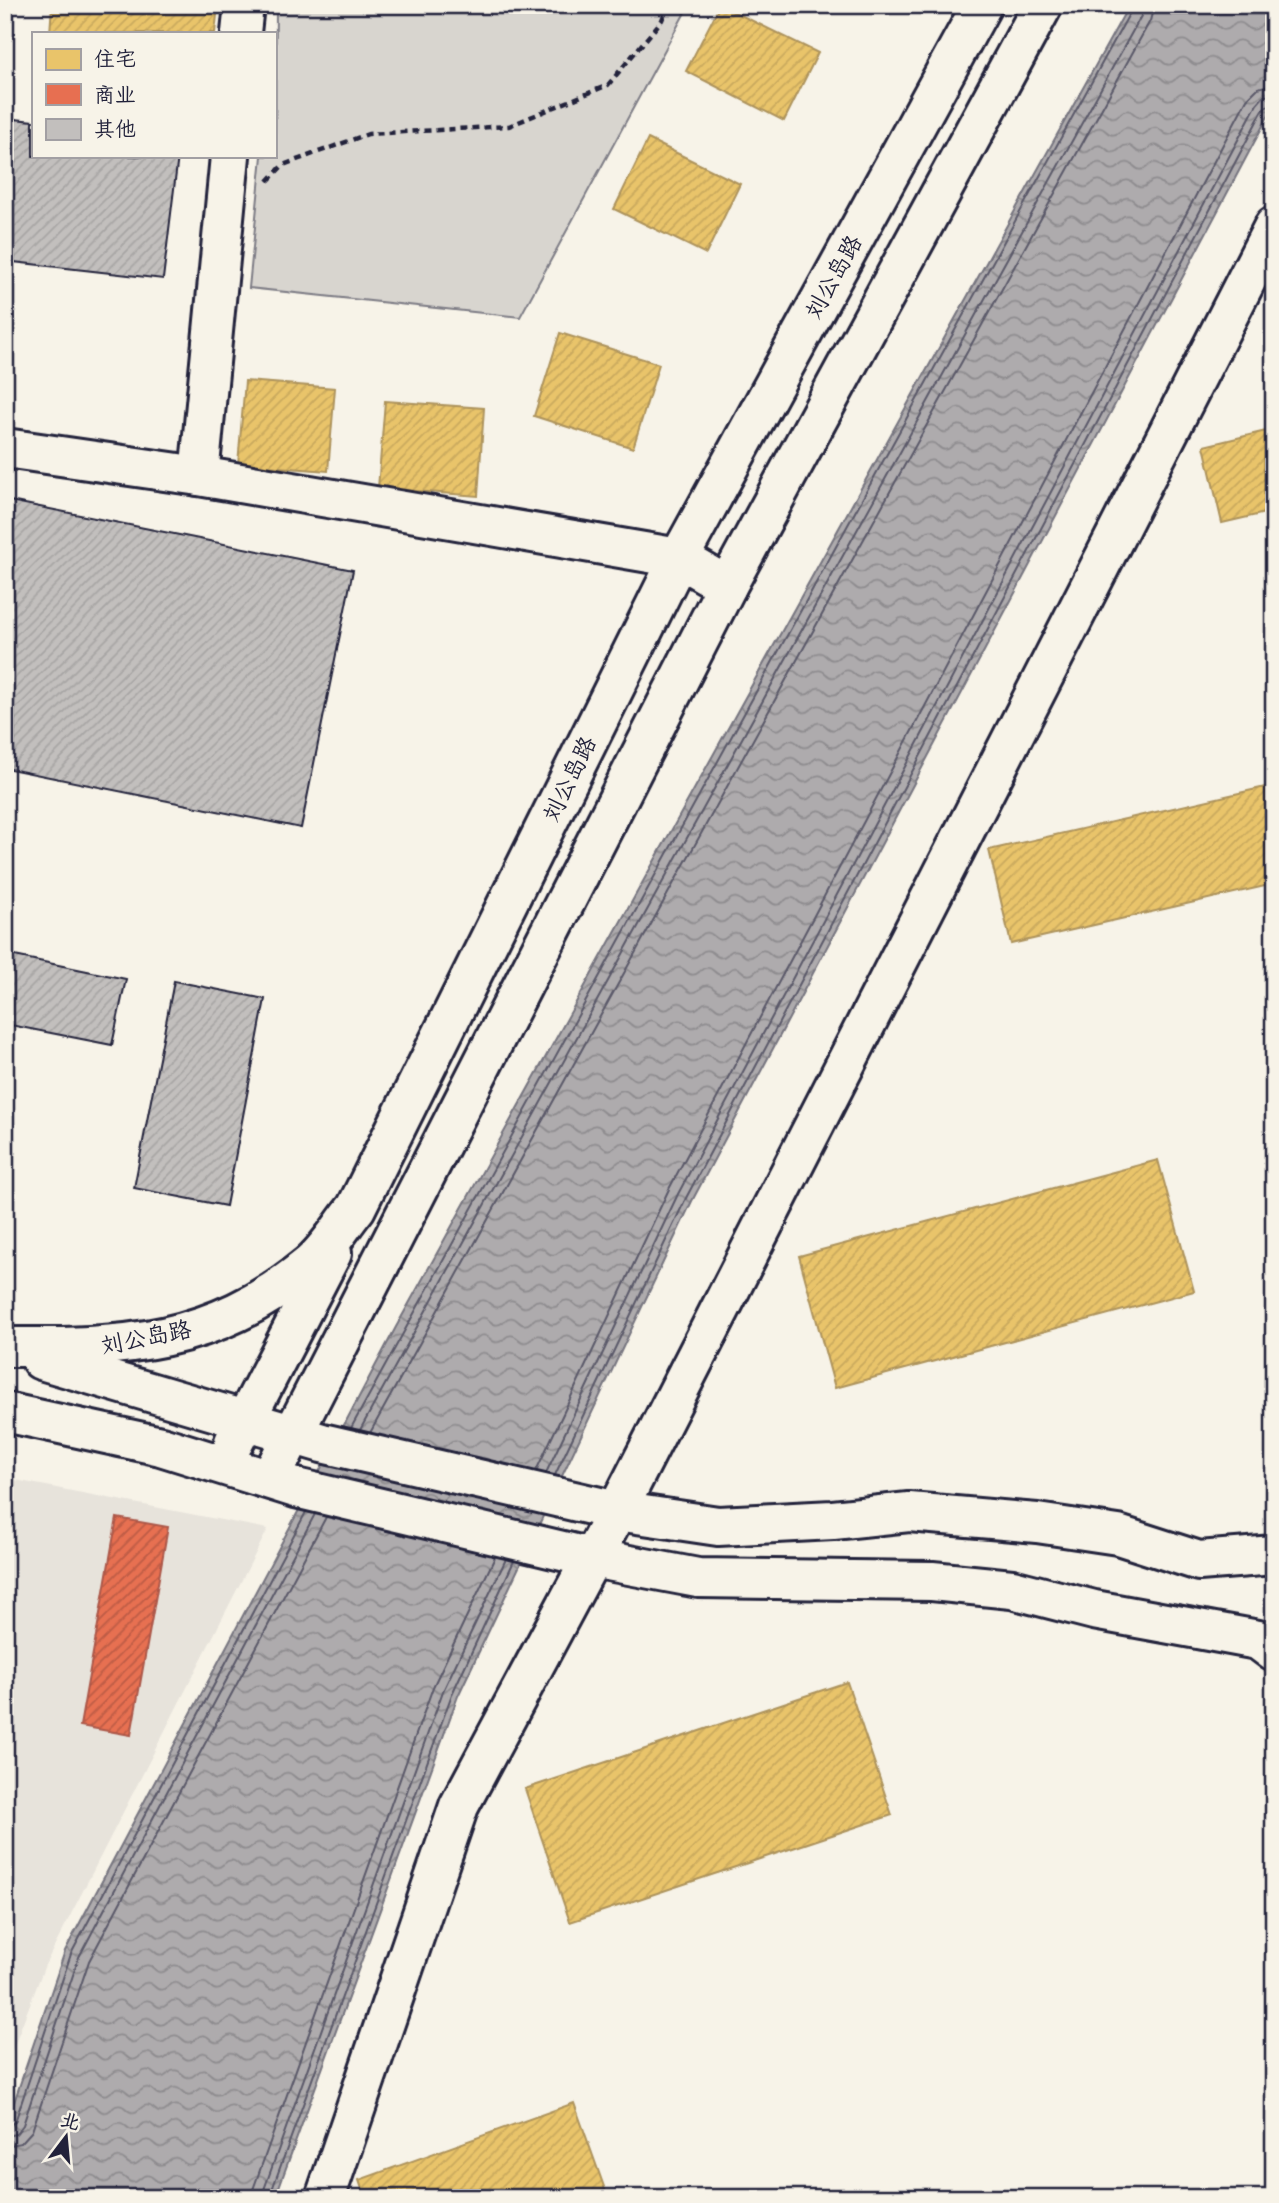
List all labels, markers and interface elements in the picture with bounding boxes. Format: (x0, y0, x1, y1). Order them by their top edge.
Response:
legend (32, 32, 276, 158)
text: 住宅 (94, 47, 136, 72)
text: 商业 (94, 83, 136, 108)
text: 其他 (94, 117, 136, 142)
street label: 刘公岛路 (799, 230, 868, 325)
street label: 刘公岛路 (537, 732, 603, 827)
street label: 刘公岛路 (98, 1315, 194, 1361)
north arrow (32, 2102, 102, 2172)
text: 北 (58, 2108, 83, 2136)

